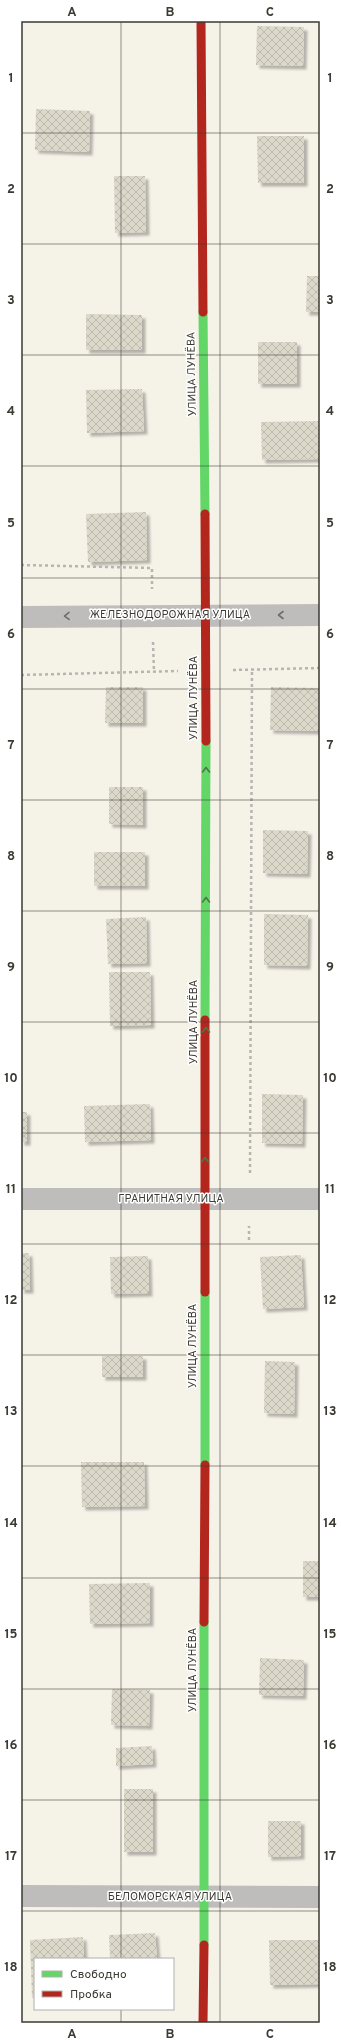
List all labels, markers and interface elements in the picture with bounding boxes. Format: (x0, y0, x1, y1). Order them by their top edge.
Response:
text: A (67, 5, 77, 21)
text: B (166, 5, 175, 21)
text: C (266, 5, 274, 21)
text: 1 (8, 71, 14, 87)
text: 1 (327, 71, 333, 87)
text: 2 (7, 182, 15, 198)
text: 2 (326, 182, 334, 198)
text: 3 (7, 293, 15, 309)
text: 3 (326, 293, 334, 309)
street label: УЛИЦА ЛУНЁВА (183, 332, 200, 416)
text: 4 (7, 404, 15, 420)
text: 4 (326, 404, 334, 420)
text: 5 (7, 516, 15, 532)
text: 5 (326, 516, 334, 532)
street label: ЖЕЛЕЗНОДОРОЖНАЯ УЛИЦА (90, 608, 250, 622)
one-way arrow (278, 611, 284, 619)
one-way arrow (64, 612, 70, 620)
text: 6 (7, 627, 15, 643)
text: 6 (326, 627, 334, 643)
street label: УЛИЦА ЛУНЁВА (186, 656, 201, 740)
text: 7 (8, 738, 15, 754)
text: 7 (327, 738, 334, 754)
one-way arrow (202, 767, 210, 773)
text: 8 (7, 849, 15, 865)
text: 8 (326, 849, 334, 865)
one-way arrow (202, 897, 210, 903)
text: 9 (7, 960, 15, 976)
text: 9 (326, 960, 334, 976)
street label: УЛИЦА ЛУНЁВА (186, 980, 201, 1064)
one-way arrow (202, 1027, 210, 1033)
text: 10 (4, 1071, 18, 1087)
text: 10 (323, 1071, 337, 1087)
one-way arrow (201, 1157, 209, 1163)
text: 11 (6, 1182, 16, 1198)
text: 11 (325, 1182, 335, 1198)
street label: ГРАНИТНАЯ УЛИЦА (118, 1192, 224, 1206)
text: 12 (4, 1293, 18, 1309)
text: 12 (323, 1293, 337, 1309)
street label: УЛИЦА ЛУНЁВА (185, 1304, 200, 1388)
text: 13 (5, 1404, 18, 1420)
text: 13 (324, 1404, 337, 1420)
text: 14 (4, 1516, 18, 1532)
text: 14 (323, 1516, 337, 1532)
text: 15 (4, 1627, 18, 1643)
text: 15 (323, 1627, 337, 1643)
street label: УЛИЦА ЛУНЁВА (185, 1628, 200, 1712)
text: 16 (4, 1738, 18, 1754)
text: 16 (323, 1738, 337, 1754)
text: 17 (5, 1849, 17, 1865)
text: 17 (324, 1849, 336, 1865)
street label: БЕЛОМОРСКАЯ УЛИЦА (108, 1890, 232, 1904)
legend (34, 1958, 174, 2010)
text: 18 (4, 1960, 18, 1976)
text: 18 (323, 1960, 337, 1976)
text: Свободно (70, 1967, 127, 1983)
text: Пробка (70, 1987, 112, 2003)
text: A (67, 2027, 77, 2043)
text: B (166, 2027, 175, 2043)
text: C (266, 2027, 274, 2043)

